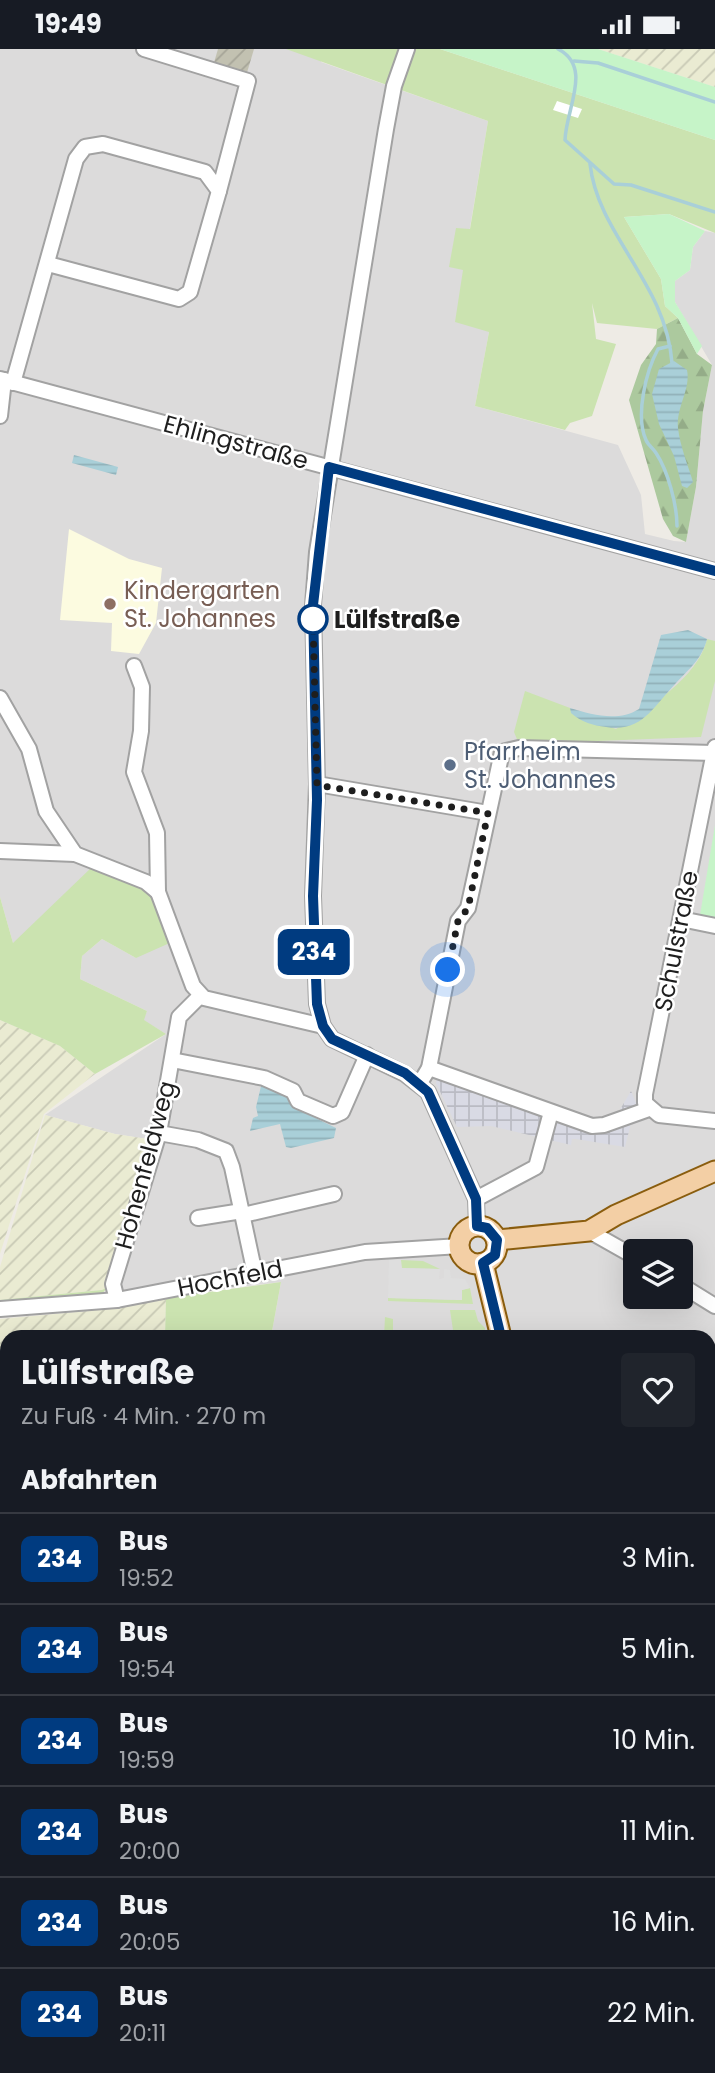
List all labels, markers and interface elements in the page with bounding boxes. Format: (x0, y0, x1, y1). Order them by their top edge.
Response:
text: 19:49 (35, 6, 102, 42)
street label: Ehlingstraße (160, 407, 312, 477)
place label: Kindergarten St. Johannes (124, 574, 280, 635)
marker: Kindergarten St. Johannes (102, 596, 118, 612)
place label: Lülfstraße (334, 603, 460, 636)
marker: Lülfstraße (298, 604, 328, 634)
place label: Pfarrheim St. Johannes (464, 735, 616, 796)
marker: Pfarrheim St. Johannes (442, 757, 458, 773)
street label: Schulstraße (646, 868, 706, 1014)
line badge: 234 (274, 929, 354, 975)
text: 234 (292, 935, 336, 968)
your location (430, 952, 465, 987)
street label: Hohenfeldweg (107, 1077, 183, 1253)
map controls (623, 1239, 693, 1309)
button: layers (623, 1239, 693, 1309)
street label: Hochfeld (174, 1252, 286, 1304)
text: Lülfstraße (21, 1349, 194, 1396)
button: heart (621, 1353, 695, 1427)
text: Zu Fuß · 4 Min. · 270 m (21, 1400, 266, 1432)
text: Abfahrten (21, 1462, 158, 1498)
text: Bus (119, 1523, 168, 1559)
text: 3 Min. (622, 1540, 695, 1576)
text: 234 (37, 1542, 82, 1575)
text: 19:52 (119, 1562, 173, 1594)
text: Bus (119, 1614, 168, 1650)
text: 5 Min. (621, 1631, 695, 1667)
text: 234 (37, 1633, 82, 1666)
text: 19:54 (119, 1653, 175, 1685)
text: Bus (119, 1705, 168, 1741)
text: 10 Min. (613, 1722, 695, 1758)
text: 234 (37, 1724, 82, 1757)
text: 19:59 (119, 1744, 175, 1776)
text: Bus (119, 1796, 168, 1832)
text: 11 Min. (621, 1813, 695, 1849)
text: 234 (37, 1815, 82, 1848)
text: 20:00 (119, 1835, 180, 1867)
text: Bus (119, 1887, 168, 1923)
text: 16 Min. (612, 1904, 695, 1940)
text: 234 (37, 1906, 82, 1939)
text: 20:05 (119, 1926, 180, 1958)
text: Bus (119, 1978, 168, 2014)
text: 22 Min. (607, 1995, 695, 2031)
text: 234 (37, 1997, 82, 2030)
text: 20:11 (119, 2017, 166, 2049)

